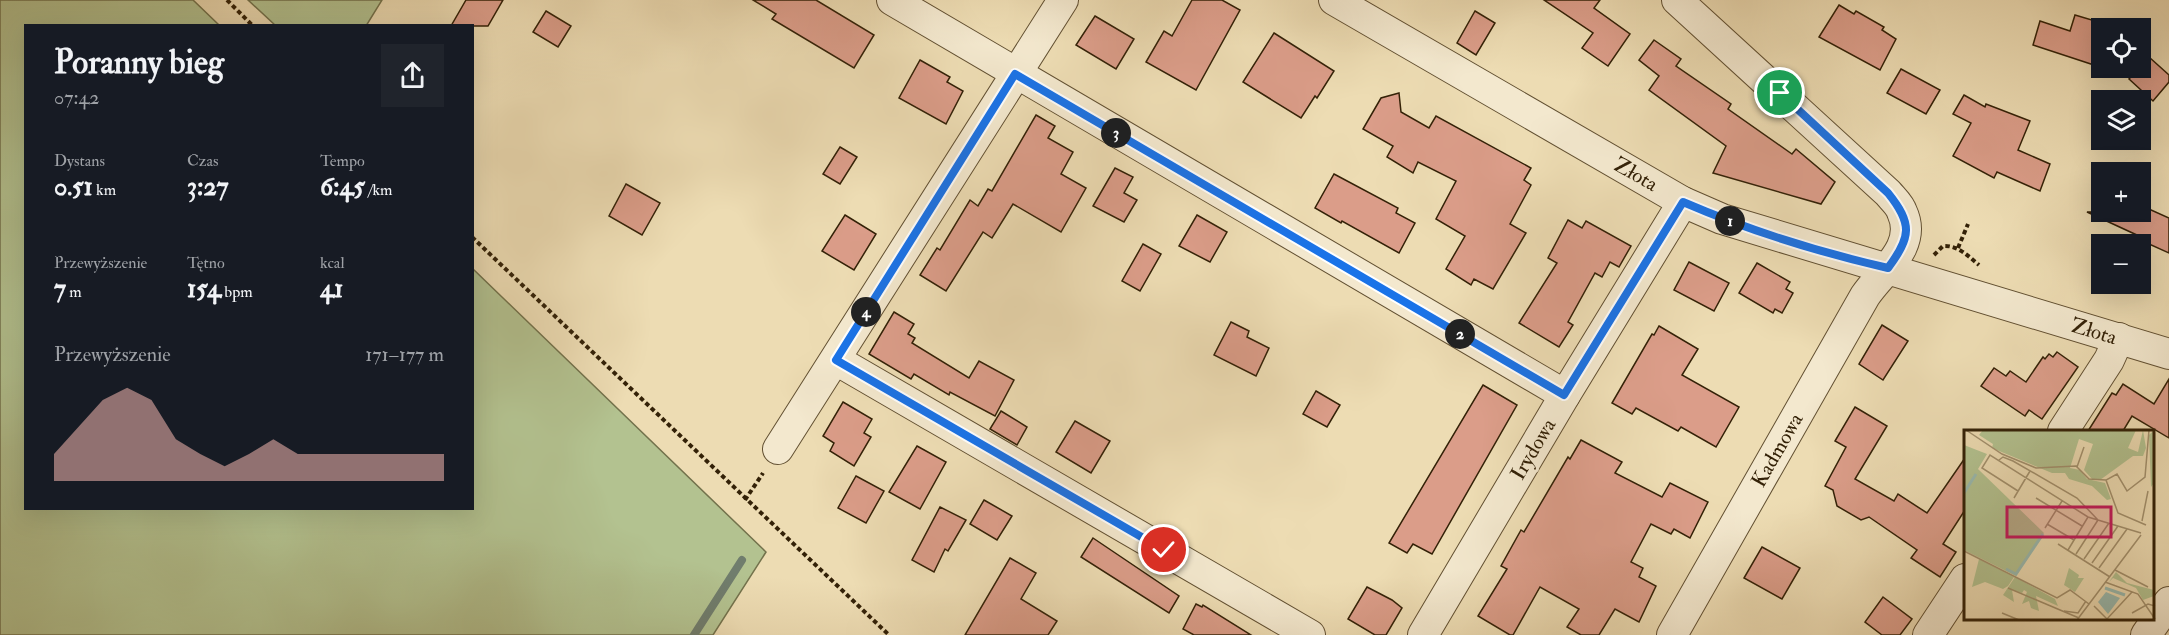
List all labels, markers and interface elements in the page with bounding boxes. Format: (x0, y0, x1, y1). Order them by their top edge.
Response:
map controls (2091, 18, 2151, 294)
button: locate (2091, 18, 2151, 78)
text: Poranny bieg (54, 42, 224, 83)
button: share (381, 44, 444, 107)
pin (1754, 67, 1805, 118)
icon: arrive (1763, 76, 1796, 109)
text: 07:42 (54, 85, 99, 110)
button: layers (2091, 90, 2151, 150)
pin: 3 (1101, 118, 1131, 148)
text: 3 (1113, 123, 1119, 143)
text: Dystans (54, 151, 105, 171)
text: Czas (187, 151, 218, 171)
text: Tempo (320, 151, 365, 171)
street label: Złota (1609, 151, 1663, 198)
button: + (2091, 162, 2151, 222)
text: 0.51 (54, 171, 93, 203)
text: 3:27 (187, 171, 228, 203)
text: 6:45 (320, 171, 365, 203)
text: km (93, 180, 116, 200)
text: /km (365, 180, 393, 200)
pin: 1 (1715, 206, 1745, 236)
text: 1 (1727, 211, 1733, 231)
button: − (2091, 234, 2151, 294)
text: Przewyższenie (54, 253, 147, 273)
text: Tętno (187, 253, 225, 273)
text: kcal (320, 253, 345, 273)
text: 7 (54, 273, 66, 305)
text: 154 (187, 273, 221, 305)
text: 41 (320, 273, 343, 305)
text: m (66, 282, 82, 302)
text: bpm (221, 282, 253, 302)
pin: 4 (851, 297, 881, 327)
text: 4 (862, 302, 870, 322)
street label: Złota (2068, 312, 2120, 351)
pin: 2 (1445, 319, 1475, 349)
text: 2 (1456, 324, 1464, 344)
text: Przewyższenie (54, 342, 171, 367)
text: 171–177 m (365, 342, 444, 367)
street label: Kadmowa (1745, 408, 1810, 492)
street label: Irydowa (1505, 413, 1562, 485)
inset map (1964, 430, 2154, 620)
pin (1138, 524, 1189, 575)
icon: check (1147, 533, 1180, 566)

